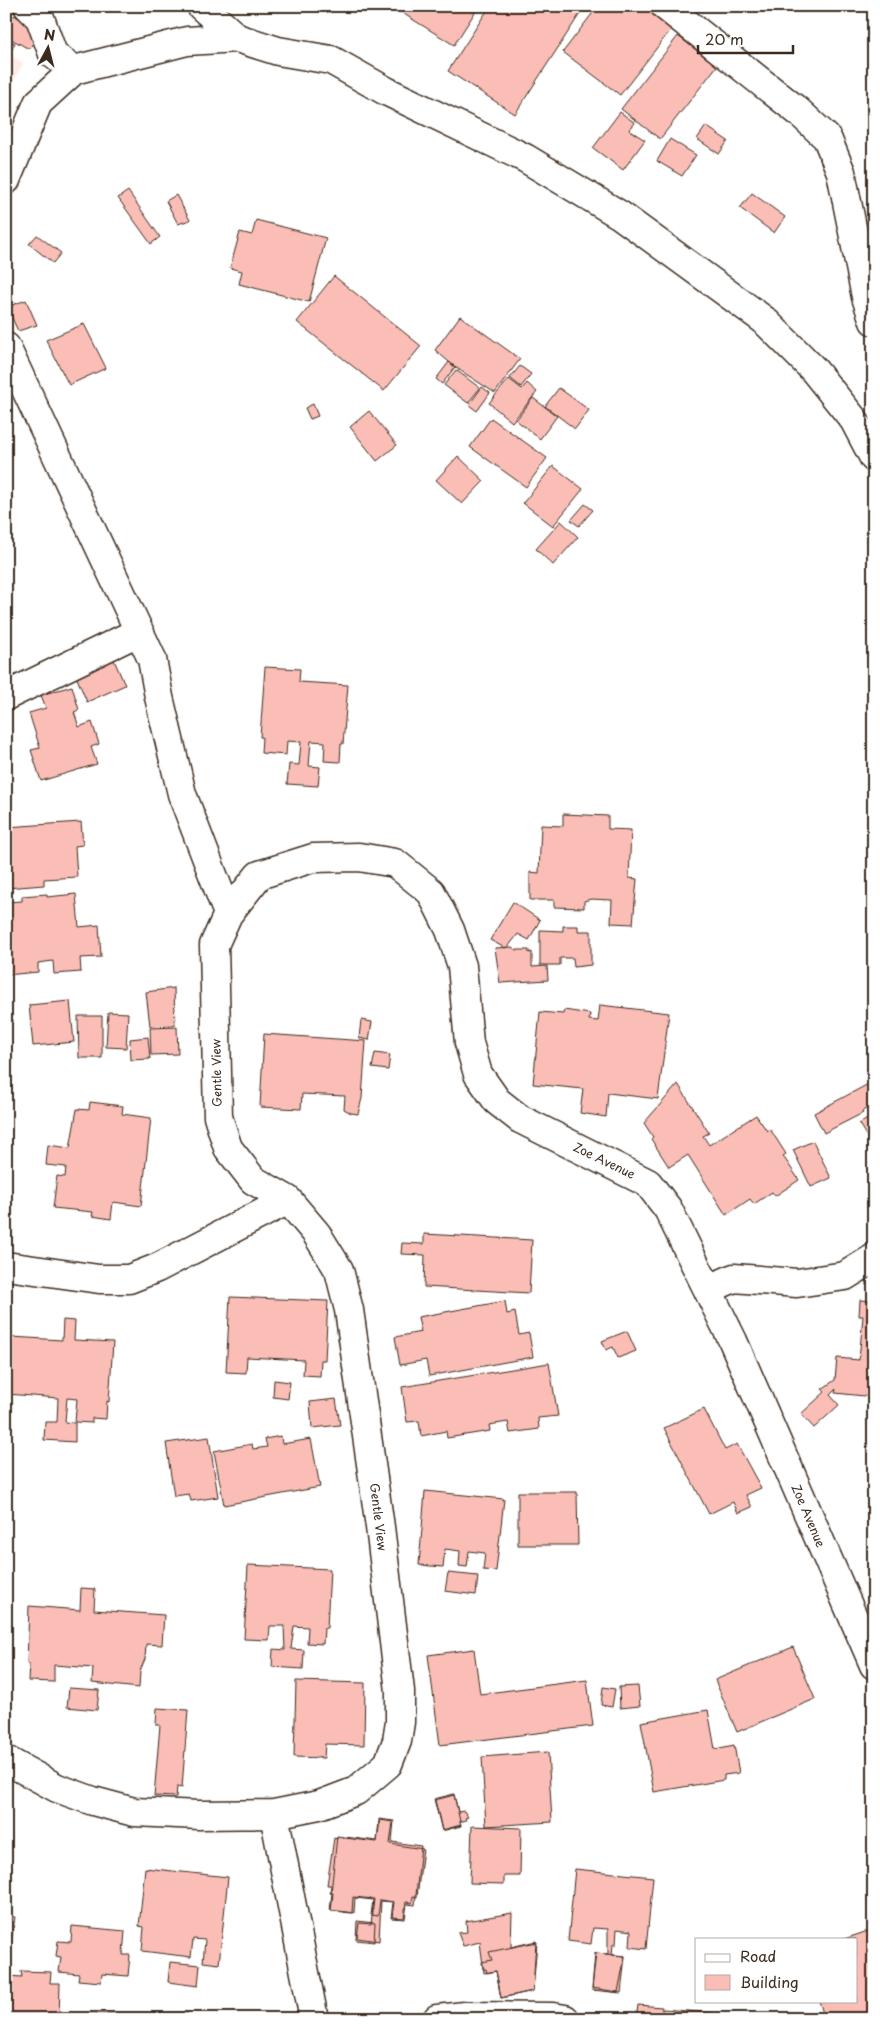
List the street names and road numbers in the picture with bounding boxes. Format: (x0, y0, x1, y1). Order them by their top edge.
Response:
street label: Gentle View (206, 1038, 226, 1107)
street label: Zoe Avenue (570, 1137, 639, 1183)
street label: Zoe Avenue (788, 1481, 830, 1550)
street label: Gentle View (366, 1482, 392, 1552)

